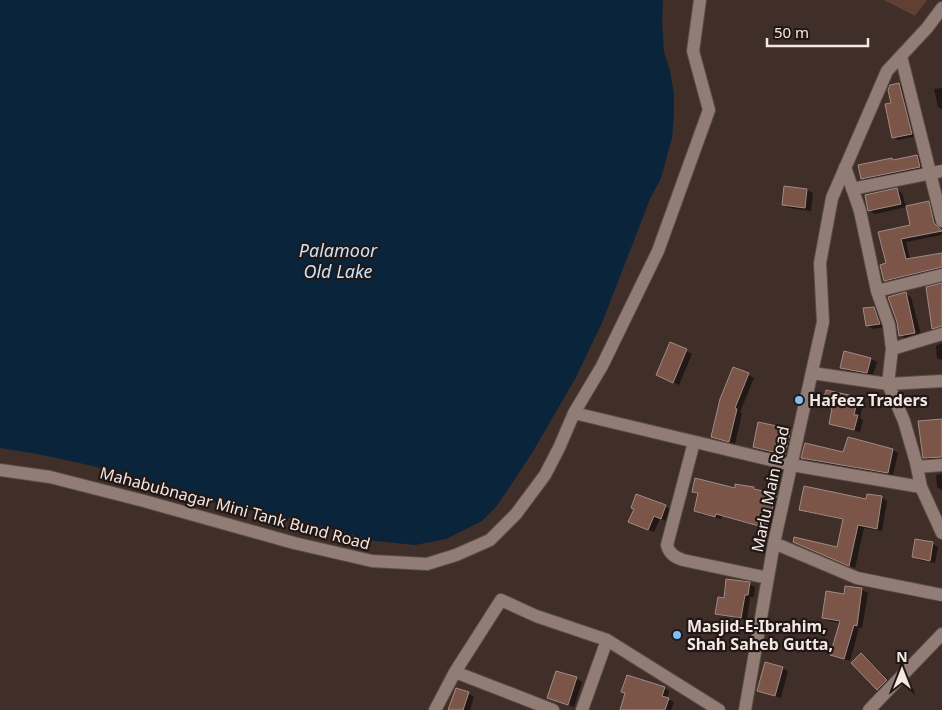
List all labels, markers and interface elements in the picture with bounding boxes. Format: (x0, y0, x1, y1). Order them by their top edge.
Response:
scale bar (767, 15, 868, 47)
text: 50 m (774, 22, 809, 42)
water label: Palamoor Old Lake (299, 238, 378, 283)
place label: Hafeez Traders (809, 389, 928, 411)
marker: Hafeez Traders (793, 394, 805, 406)
street label: Marlu Main Road (746, 424, 794, 554)
street label: Mahabubnagar Mini Tank Bund Road (97, 461, 373, 555)
place label: Masjid-E-Ibrahim, Shah Saheb Gutta, (687, 615, 833, 655)
marker: Masjid-E-Ibrahim, Shah Saheb Gutta, (671, 629, 683, 641)
north arrow (877, 645, 927, 695)
text: N (896, 647, 908, 666)

